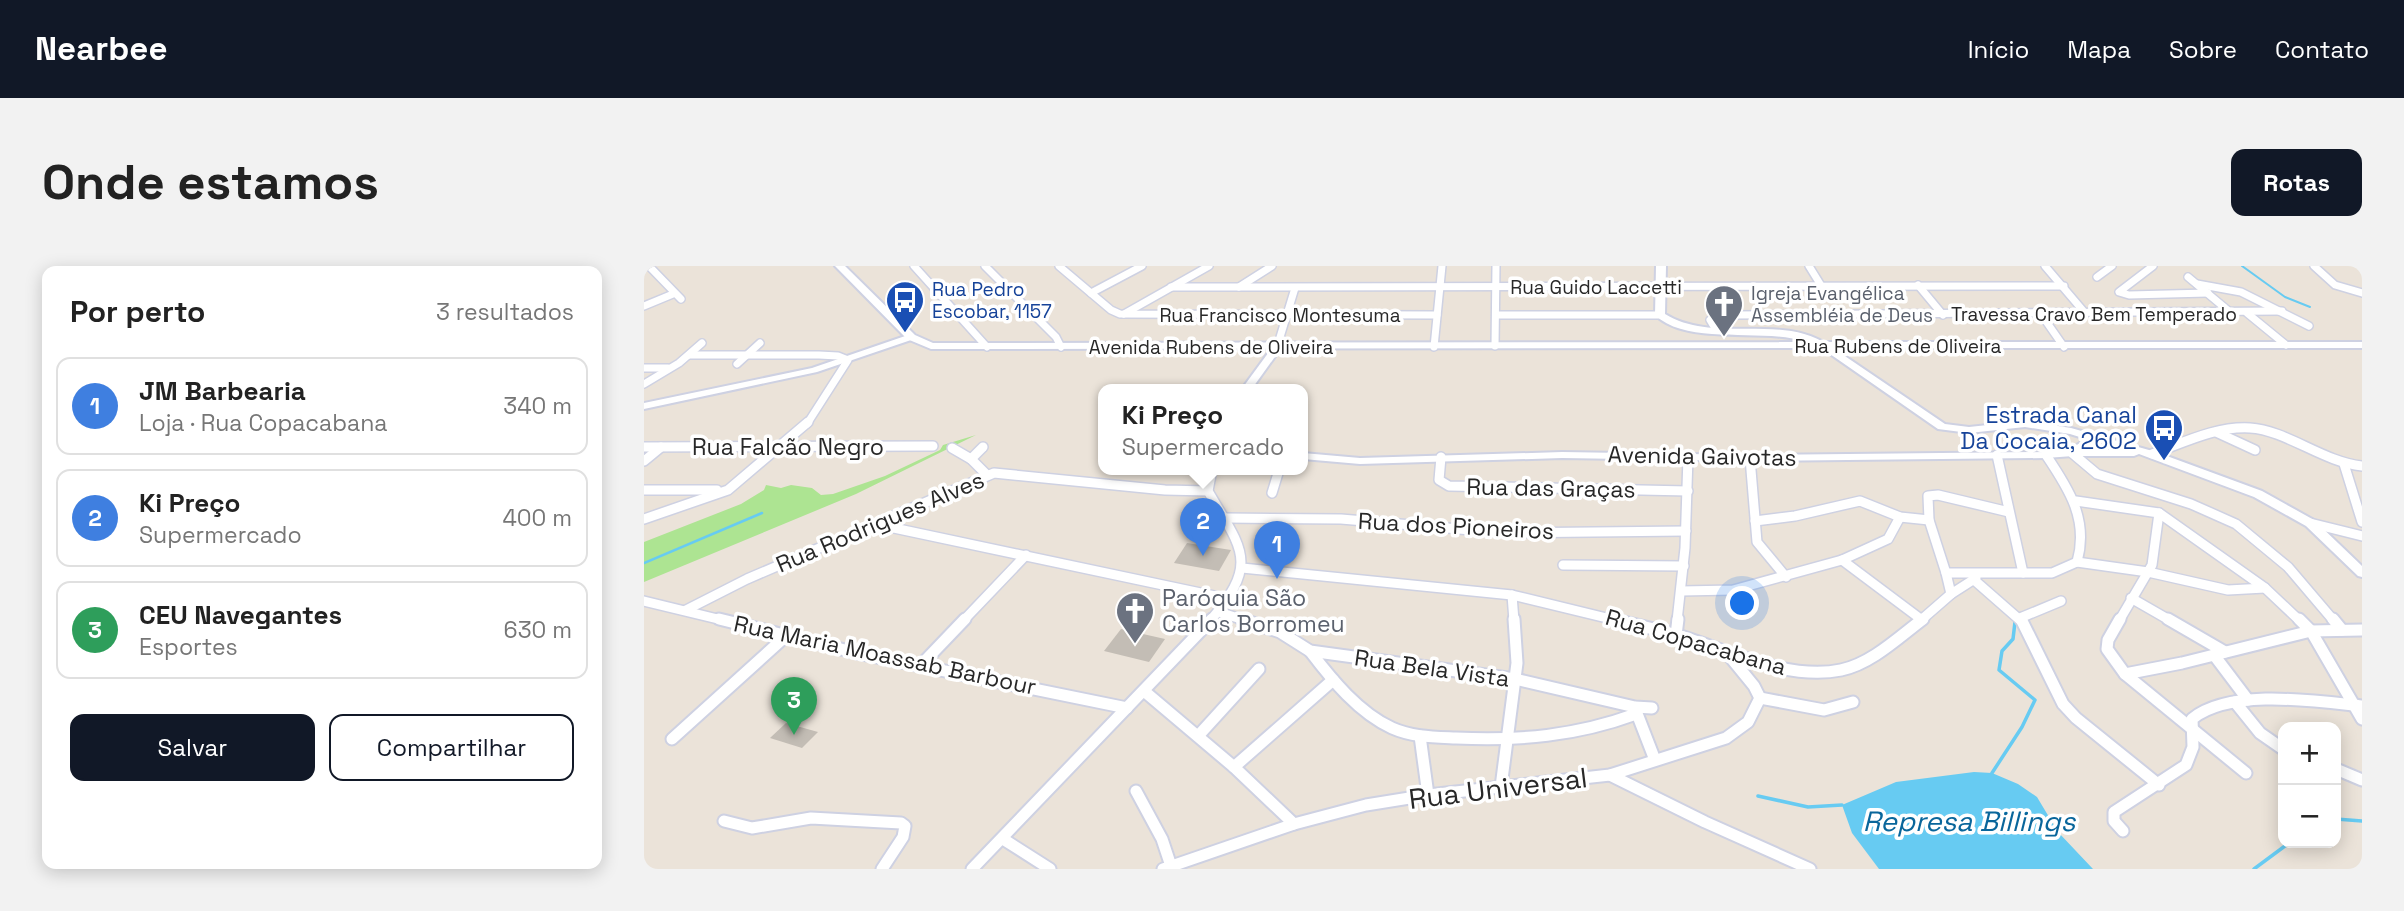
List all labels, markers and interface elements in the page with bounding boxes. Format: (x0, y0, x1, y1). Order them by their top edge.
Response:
text: Nearbee (35, 28, 167, 70)
text: Início (1968, 34, 2029, 65)
text: Mapa (2067, 34, 2131, 65)
text: Sobre (2169, 34, 2237, 65)
text: Contato (2275, 34, 2369, 65)
button: Rotas (2231, 149, 2362, 216)
text: Onde estamos (42, 151, 379, 213)
street label: Rua Guido Laccetti (1510, 275, 1682, 300)
place label: Rua Pedro Escobar, 1157 (932, 277, 1052, 324)
bus stop icon: Rua Pedro Escobar, 1157 (884, 279, 926, 334)
place label: Igreja Evangélica Assembléia de Deus (1751, 281, 1933, 328)
church icon: Igreja Evangélica Assembléia de Deus (1703, 283, 1745, 338)
text: Por perto (70, 292, 205, 331)
text: 3 resultados (436, 297, 574, 327)
street label: Travessa Cravo Bem Temperado (1951, 302, 2237, 327)
street label: Rua Francisco Montesuma (1159, 303, 1401, 328)
street label: Rua Rubens de Oliveira (1795, 334, 2002, 359)
street label: Avenida Rubens de Oliveira (1089, 335, 1333, 360)
text: JM Barbearia (139, 374, 306, 408)
popup (1098, 384, 1308, 475)
text: 1 (90, 391, 100, 421)
text: 340 m (503, 391, 572, 421)
text: Ki Preço (1122, 398, 1223, 432)
place label: Estrada Canal Da Cocaia, 2602 (1960, 400, 2137, 456)
bus stop icon: Estrada Canal Da Cocaia, 2602 (2143, 407, 2185, 462)
text: Loja · Rua Copacabana (139, 408, 388, 438)
street label: Rua Falcão Negro (692, 432, 884, 462)
text: Supermercado (1122, 432, 1284, 462)
street label: Avenida Gaivotas (1607, 439, 1797, 473)
street label: Rua Rodrigues Alves (771, 465, 989, 579)
street label: Rua das Graças (1466, 472, 1636, 504)
text: Ki Preço (139, 486, 240, 520)
pin: 2 (1180, 498, 1226, 556)
text: 2 (88, 503, 102, 533)
text: 400 m (502, 503, 572, 533)
street label: Rua dos Pioneiros (1357, 506, 1555, 546)
text: Supermercado (139, 520, 302, 550)
pin: 1 (1254, 521, 1300, 579)
place label: Paróquia São Carlos Borromeu (1162, 583, 1345, 639)
your location (1725, 586, 1759, 620)
church icon: Paróquia São Carlos Borromeu (1114, 590, 1156, 645)
text: CEU Navegantes (139, 598, 342, 632)
street label: Rua Copacabana (1602, 602, 1790, 682)
street label: Rua Maria Moassab Barbour (731, 608, 1039, 702)
text: 3 (88, 615, 102, 645)
text: 630 m (504, 615, 572, 645)
text: Esportes (139, 632, 238, 662)
street label: Rua Bela Vista (1352, 642, 1512, 694)
pin: 3 (771, 677, 817, 735)
button: Salvar (70, 714, 315, 781)
button: Compartilhar (329, 714, 574, 781)
map controls (2278, 722, 2341, 848)
button: + (2278, 722, 2341, 785)
street label: Rua Universal (1407, 759, 1589, 817)
button: − (2278, 785, 2341, 848)
water label: Represa Billings (1863, 803, 2077, 839)

